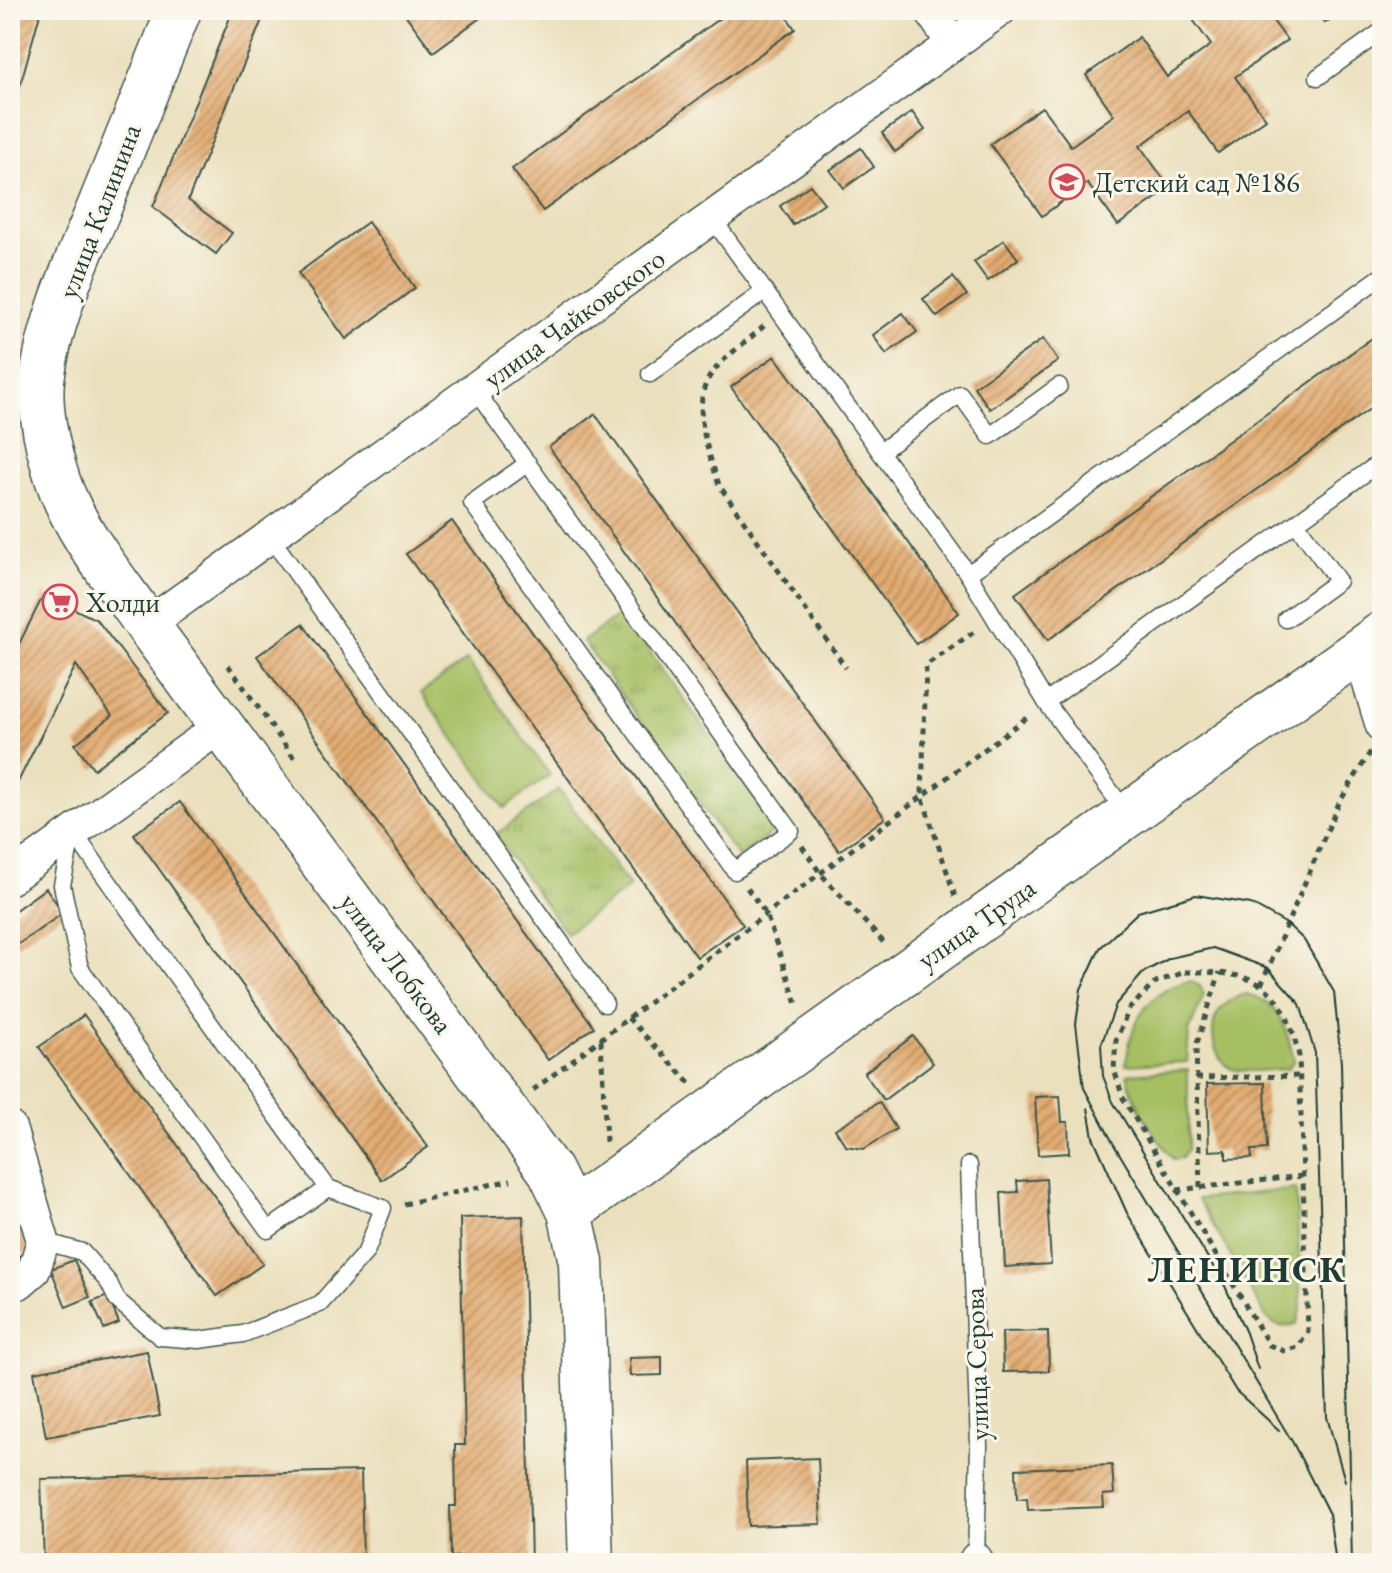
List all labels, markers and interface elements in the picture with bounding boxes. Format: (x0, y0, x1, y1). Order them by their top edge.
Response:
street label: улица Калинина (49, 118, 149, 303)
school or university icon: Детский сад №186 (1048, 163, 1086, 201)
place label: Детский сад №186 (1093, 164, 1300, 200)
street label: улица Чайковского (476, 240, 672, 396)
supermarket icon: Холди (41, 583, 79, 621)
place label: Холди (85, 584, 160, 620)
street label: улица Труда (910, 869, 1043, 977)
street label: улица Лобкова (332, 885, 462, 1041)
district label: ЛЕНИНСК (1147, 1246, 1347, 1293)
street label: улица Серова (955, 1286, 997, 1441)

